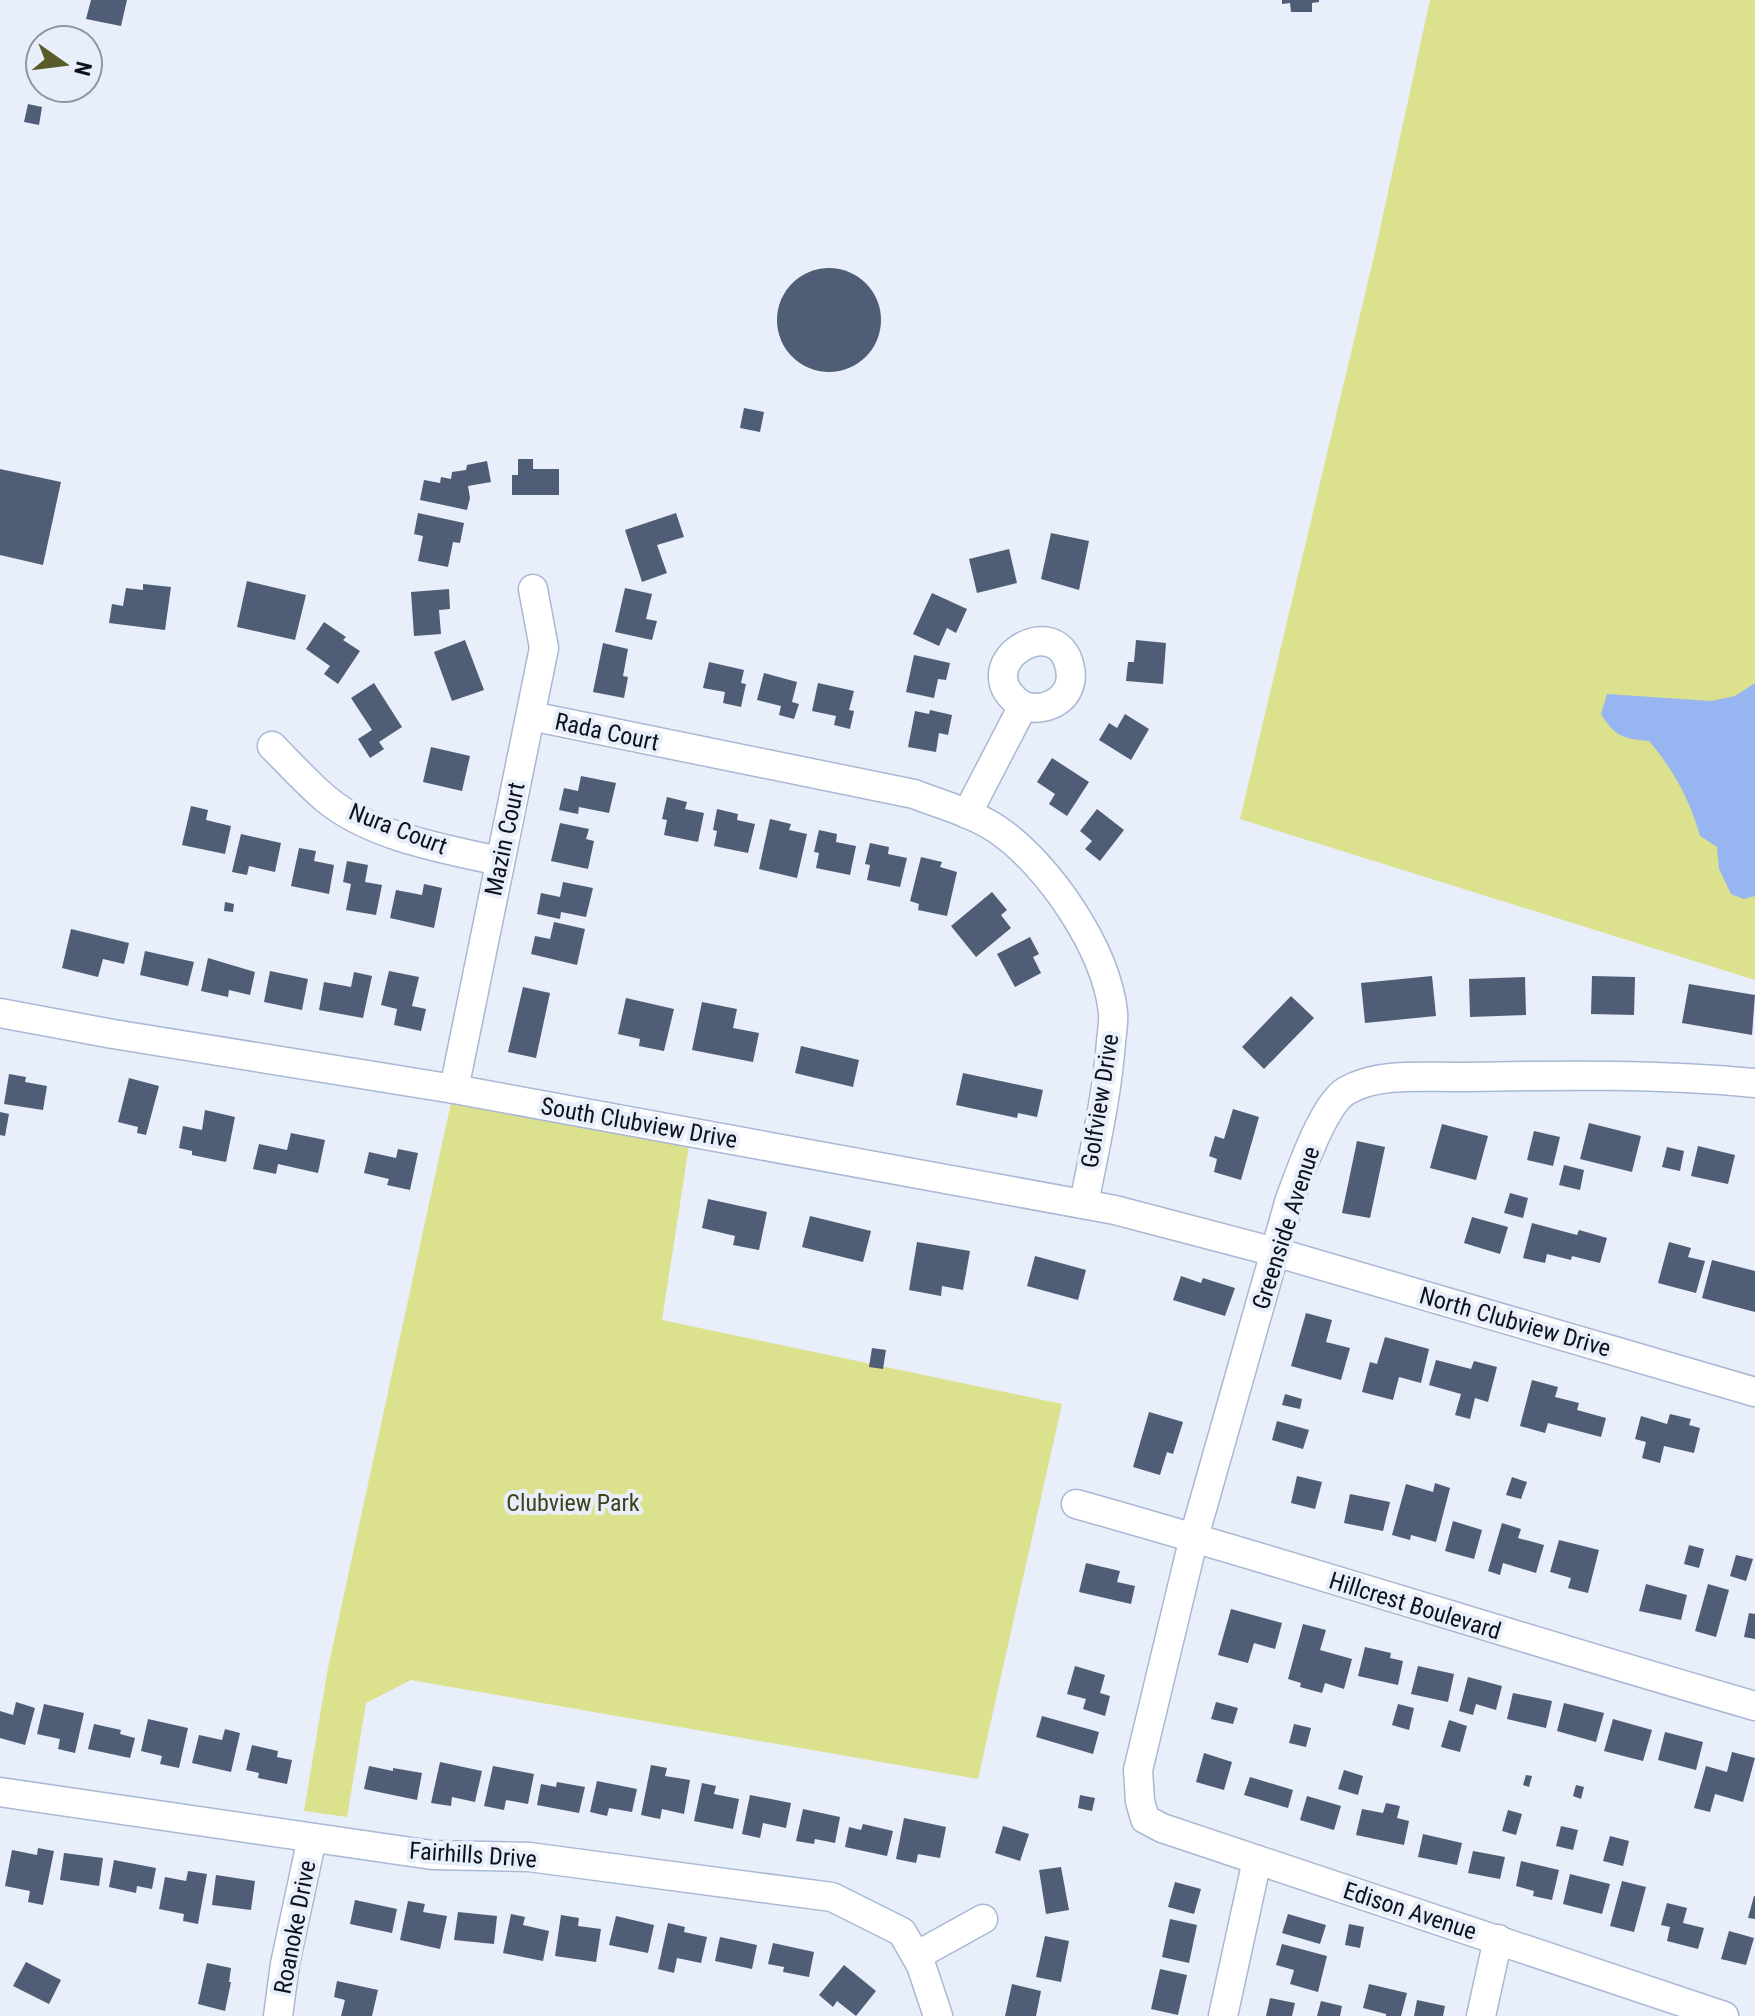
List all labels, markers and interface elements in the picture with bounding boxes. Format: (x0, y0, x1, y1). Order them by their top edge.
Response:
north arrow (24, 24, 104, 104)
text: N (69, 59, 97, 78)
street label: Rada Court (553, 707, 661, 757)
street label: Mazin Court (479, 780, 531, 898)
street label: Nura Court (345, 798, 451, 860)
street label: Golfview Drive (1076, 1032, 1124, 1170)
street label: South Clubview Drive (539, 1092, 739, 1154)
street label: Greenside Avenue (1246, 1143, 1326, 1313)
street label: North Clubview Drive (1416, 1281, 1614, 1363)
park label: Clubview Park (506, 1489, 640, 1517)
street label: Hillcrest Boulevard (1326, 1567, 1504, 1645)
street label: Fairhills Drive (408, 1837, 538, 1873)
street label: Roanoke Drive (268, 1858, 322, 1996)
street label: Edison Avenue (1340, 1876, 1480, 1946)

